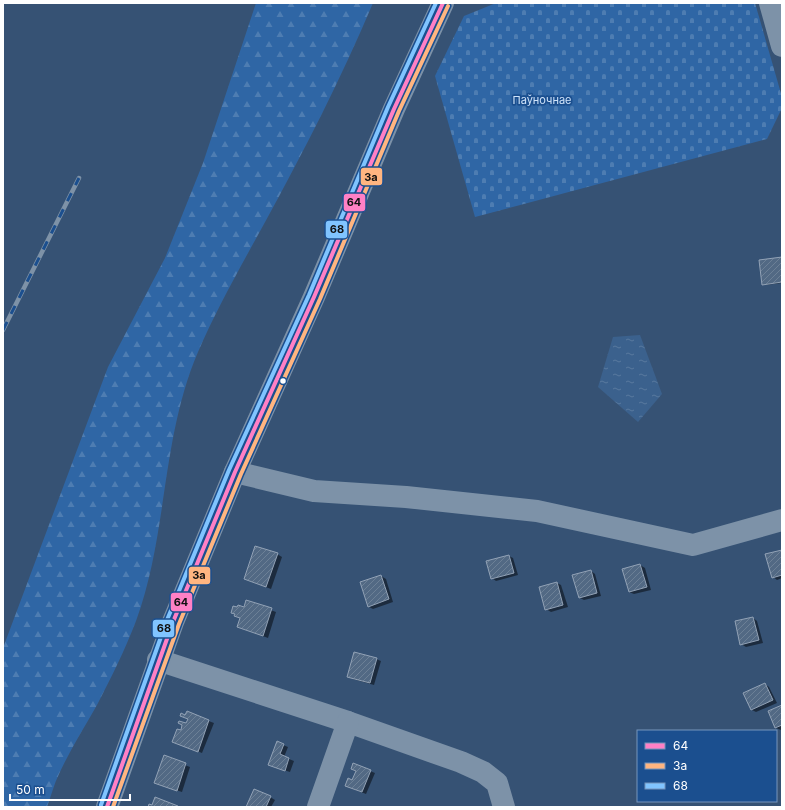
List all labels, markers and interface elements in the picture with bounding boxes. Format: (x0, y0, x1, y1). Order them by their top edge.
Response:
park label: Паўночнае (512, 93, 572, 107)
line badge: 3а (360, 167, 383, 186)
text: 3а (364, 170, 378, 184)
line badge: 64 (343, 193, 366, 212)
text: 64 (347, 195, 361, 209)
line badge: 68 (325, 220, 348, 239)
text: 68 (330, 222, 344, 236)
unlabelled marker (278, 376, 288, 386)
line badge: 3а (188, 566, 211, 585)
text: 3а (192, 568, 206, 582)
line badge: 64 (170, 592, 193, 612)
text: 64 (174, 595, 188, 609)
line badge: 68 (152, 619, 175, 638)
text: 68 (157, 621, 171, 635)
legend (637, 730, 777, 802)
text: 64 (673, 738, 688, 753)
text: 3а (673, 758, 687, 773)
scale bar (10, 776, 130, 802)
text: 68 (673, 778, 688, 793)
text: 50 m (16, 782, 45, 797)

